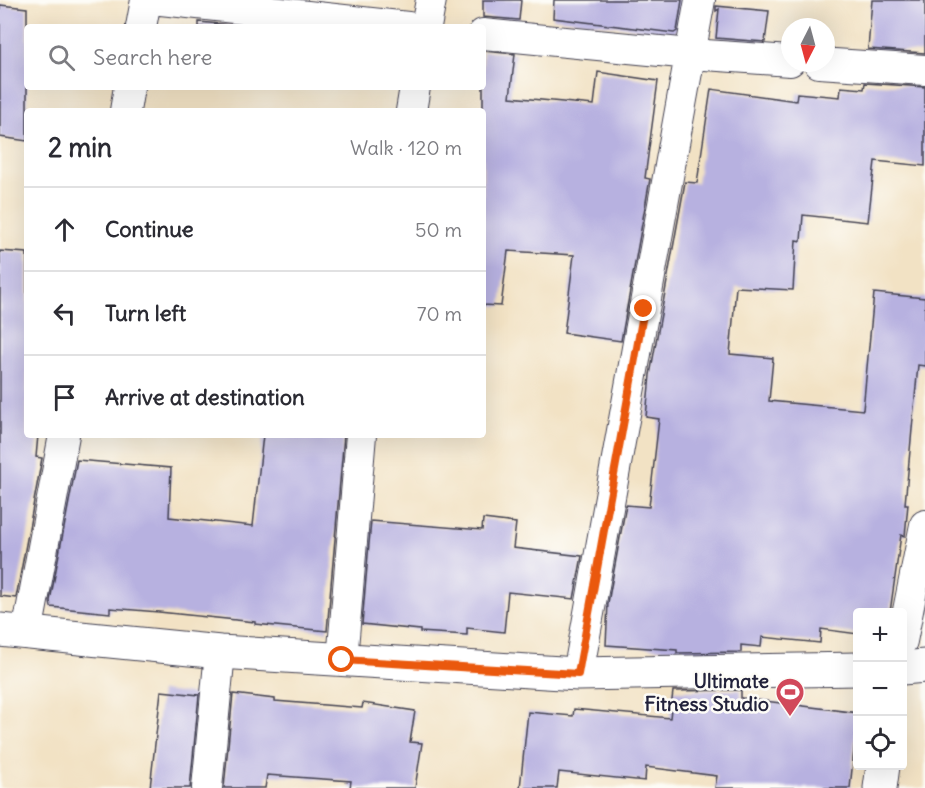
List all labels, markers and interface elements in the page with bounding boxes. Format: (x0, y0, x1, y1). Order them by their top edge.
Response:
north arrow (781, 18, 835, 72)
search box (24, 24, 486, 90)
icon: search (45, 41, 78, 74)
text: Search here (93, 43, 212, 71)
text: 2 min (48, 131, 112, 164)
text: Walk · 120 m (350, 135, 462, 160)
icon: ahead (48, 213, 81, 246)
text: Continue (105, 215, 194, 243)
text: 50 m (415, 217, 462, 242)
route end (630, 295, 656, 321)
icon: left (48, 297, 81, 330)
text: Turn left (105, 299, 186, 327)
text: 70 m (417, 301, 462, 326)
icon: arrive (48, 381, 81, 414)
text: Arrive at destination (105, 383, 305, 411)
map controls (853, 608, 907, 770)
button: + (853, 608, 907, 662)
route start (328, 646, 354, 672)
button: − (853, 662, 907, 716)
place label: Ultimate Fitness Studio (645, 668, 769, 716)
sports icon: Ultimate Fitness Studio (774, 676, 806, 718)
button: locate (853, 716, 907, 770)

